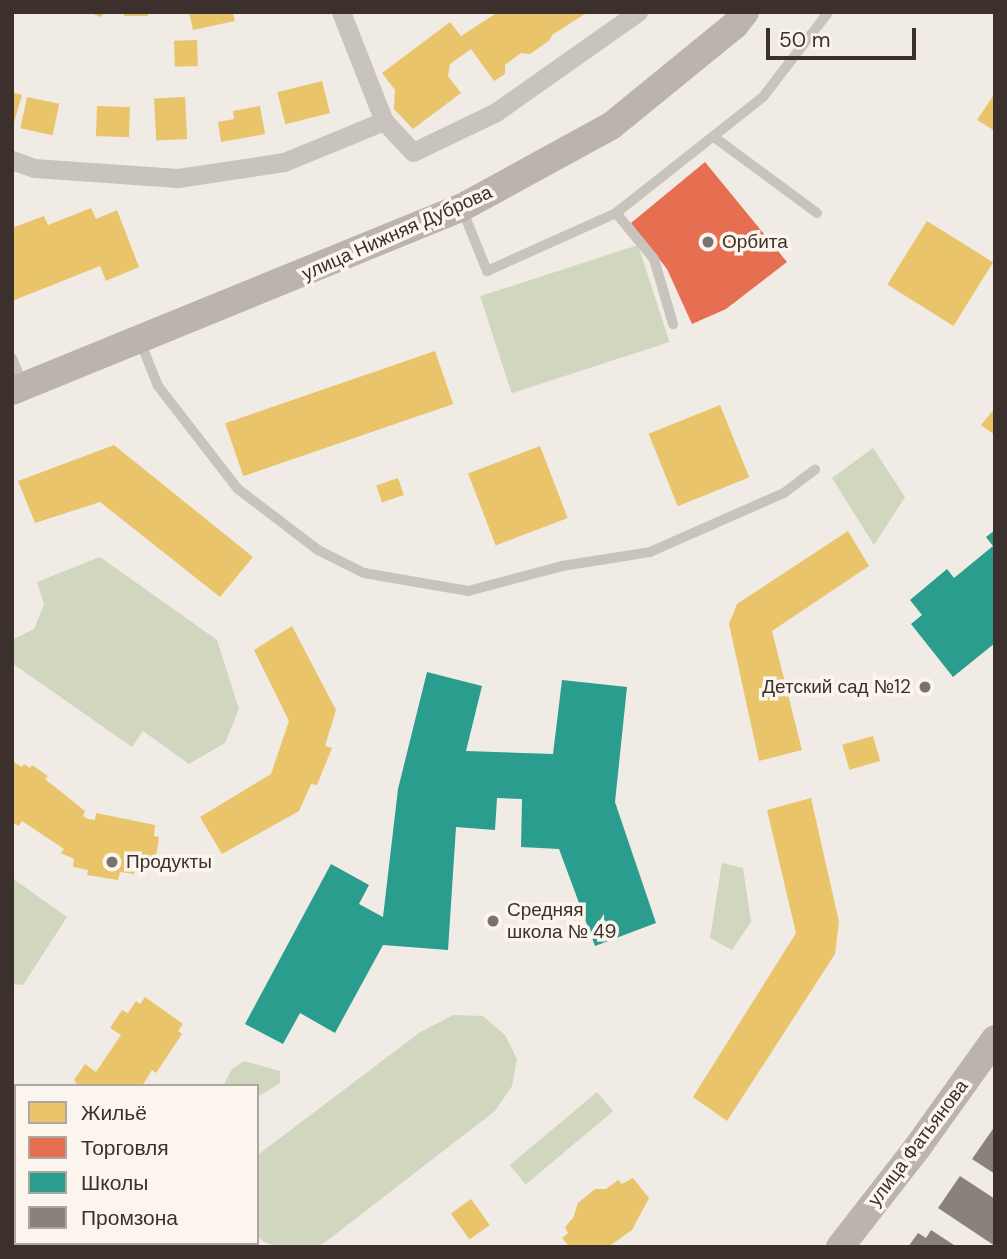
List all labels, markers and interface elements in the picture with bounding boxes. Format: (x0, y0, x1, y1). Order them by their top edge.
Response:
scale bar (769, 14, 920, 58)
text: 50 m (779, 26, 830, 54)
street label: улица Нижняя Дуброва (298, 181, 496, 285)
place label: Орбита (722, 231, 788, 253)
marker: Орбита (700, 234, 716, 250)
place label: Детский сад №12 (762, 676, 911, 698)
marker: Детский сад №12 (917, 679, 933, 695)
place label: Продукты (126, 851, 212, 873)
marker: Продукты (104, 854, 120, 870)
place label: Средняя школа № 49 (507, 899, 617, 943)
marker: Средняя школа № 49 (485, 913, 501, 929)
street label: улица Фатьянова (863, 1075, 973, 1211)
legend (14, 1084, 259, 1245)
text: Жильё (81, 1099, 147, 1127)
text: Торговля (81, 1134, 169, 1162)
text: Школы (81, 1169, 148, 1197)
text: Промзона (81, 1204, 178, 1232)

